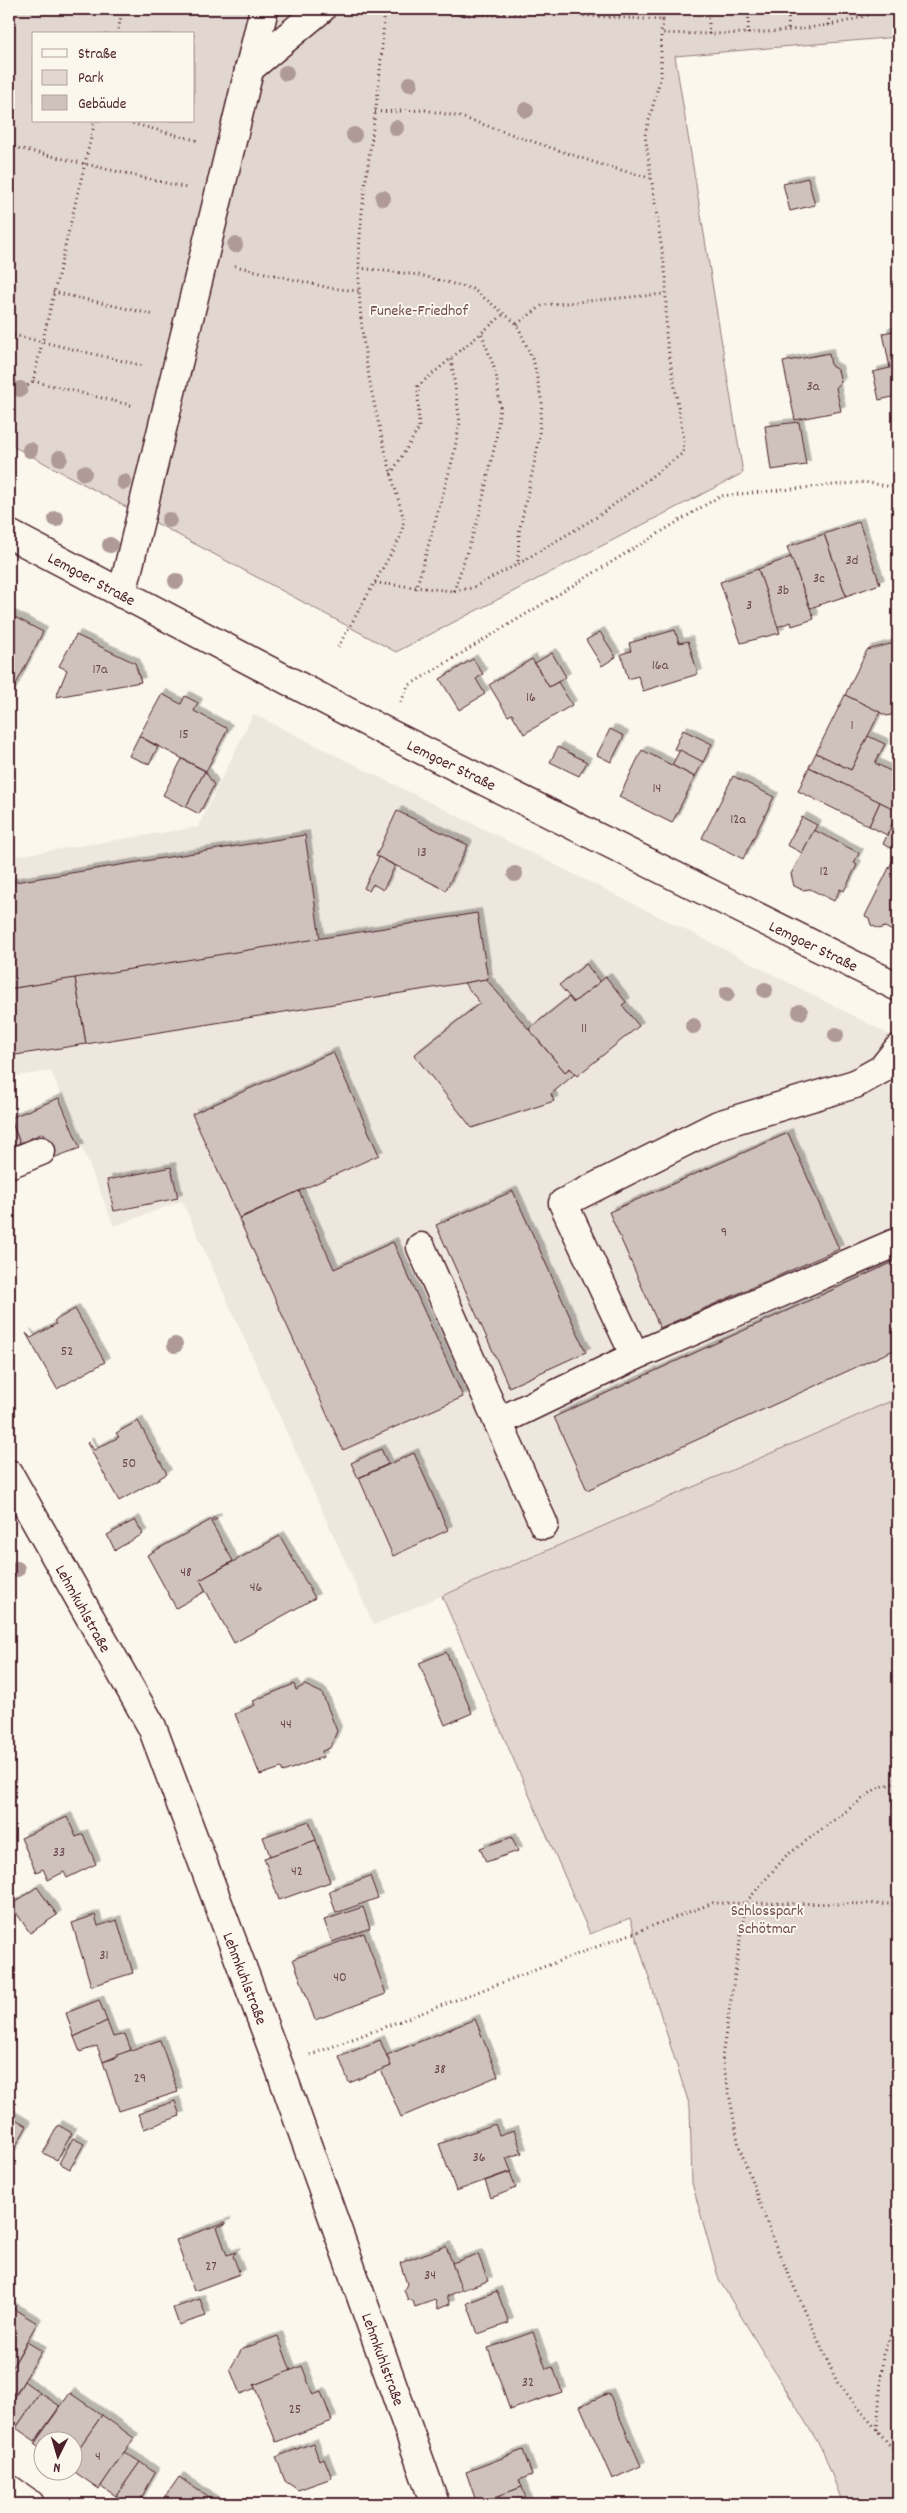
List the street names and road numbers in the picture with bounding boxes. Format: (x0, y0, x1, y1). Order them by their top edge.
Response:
street label: Lemgoer Straße (43, 547, 139, 613)
street label: Lemgoer Straße (403, 735, 499, 798)
street label: Lemgoer Straße (765, 916, 861, 979)
street label: Lehmkuhlstraße (48, 1561, 115, 1657)
street label: Lehmkuhlstraße (216, 1929, 272, 2028)
street label: Lehmkuhlstraße (354, 2310, 409, 2409)

